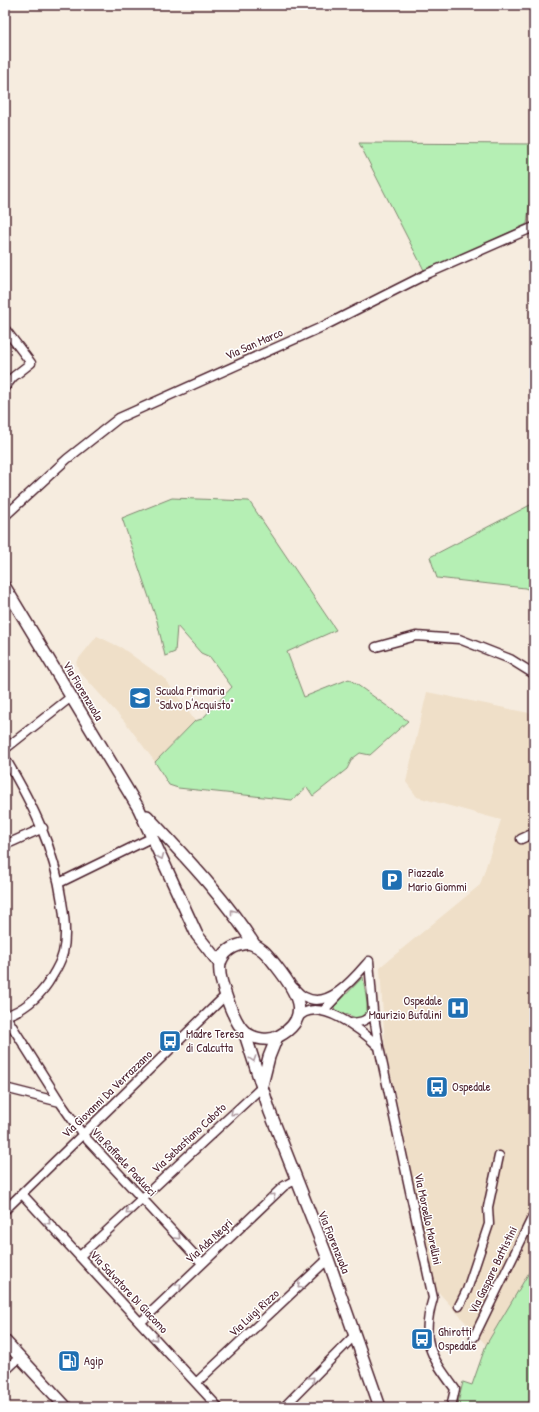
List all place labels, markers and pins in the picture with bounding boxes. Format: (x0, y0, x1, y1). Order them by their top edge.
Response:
place label: Scuola Primaria "Salvo D'Acquisto" (156, 682, 234, 713)
school or university icon: Scuola Primaria "Salvo D'Acquisto" (127, 685, 153, 711)
place label: Piazzale Mario Giommi (408, 864, 467, 895)
parking icon: Piazzale Mario Giommi (379, 867, 405, 893)
place label: Ospedale Maurizio Bufalini (369, 992, 442, 1023)
hospital icon: Ospedale Maurizio Bufalini (445, 995, 471, 1021)
place label: Madre Teresa di Calcutta (186, 1025, 244, 1056)
bus stop icon: Madre Teresa di Calcutta (157, 1028, 183, 1054)
bus stop icon: Ospedale (424, 1074, 450, 1100)
place label: Ospedale (452, 1078, 491, 1095)
place label: Ghirotti Ospedale (438, 1323, 477, 1354)
bus stop icon: Ghirotti Ospedale (409, 1326, 435, 1352)
fuel station icon: Agip (56, 1348, 82, 1374)
place label: Agip (84, 1352, 103, 1369)

